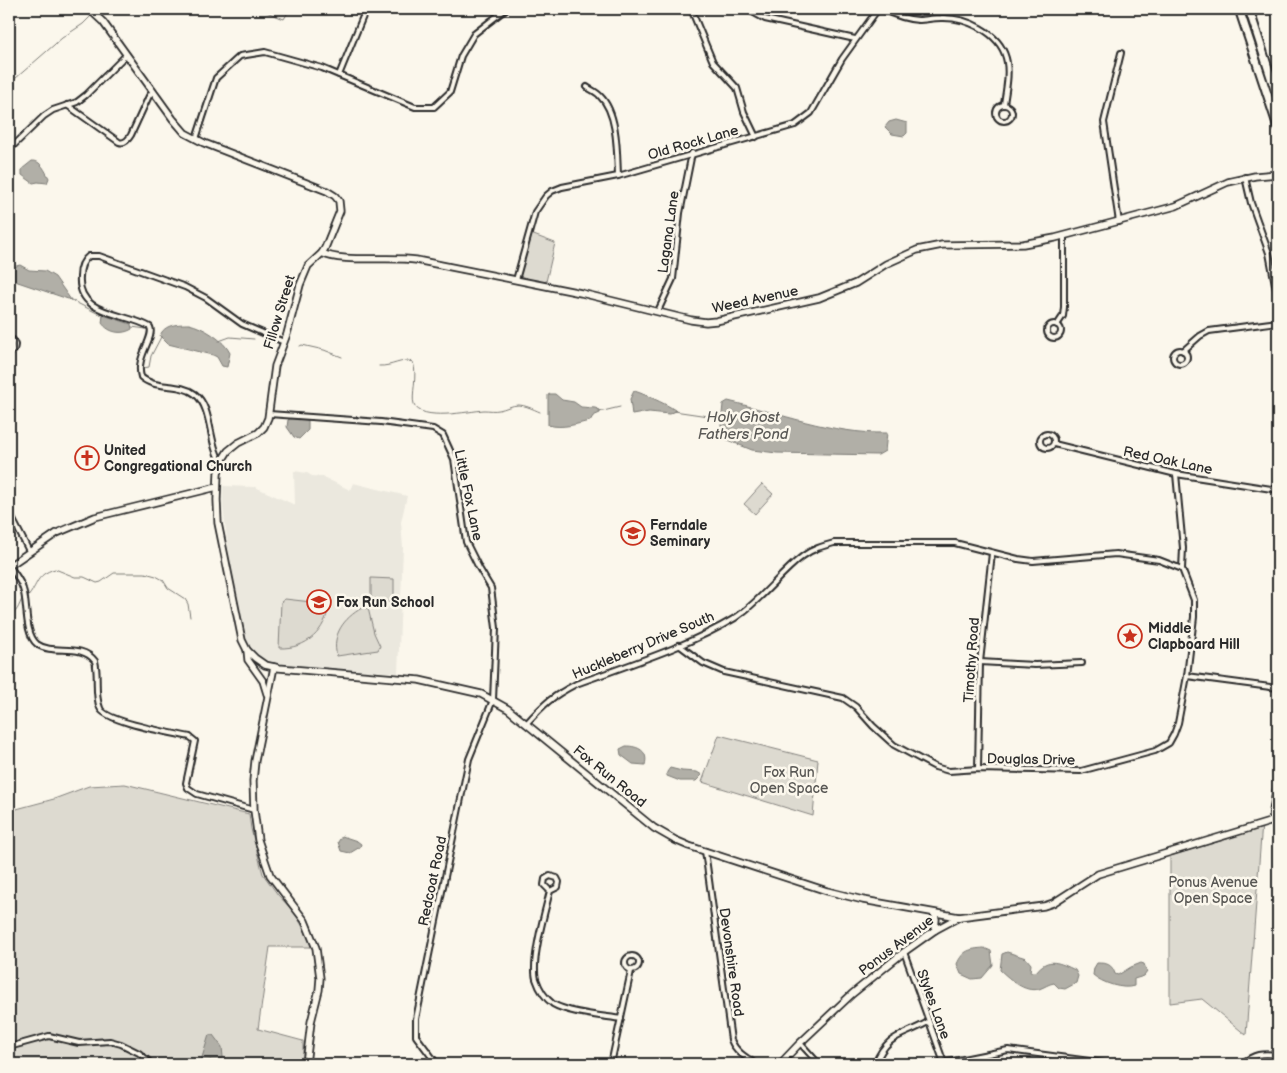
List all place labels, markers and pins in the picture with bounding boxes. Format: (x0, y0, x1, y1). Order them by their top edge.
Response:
place label: United Congregational Church (104, 442, 252, 475)
church icon: United Congregational Church (74, 445, 100, 471)
place label: Ferndale Seminary (650, 517, 711, 550)
school or university icon: Ferndale Seminary (620, 520, 646, 546)
school or university icon: Fox Run School (306, 589, 332, 615)
place label: Fox Run School (336, 594, 434, 611)
place label: Middle Clapboard Hill (1148, 620, 1240, 653)
place icon: Middle Clapboard Hill (1117, 623, 1143, 649)

